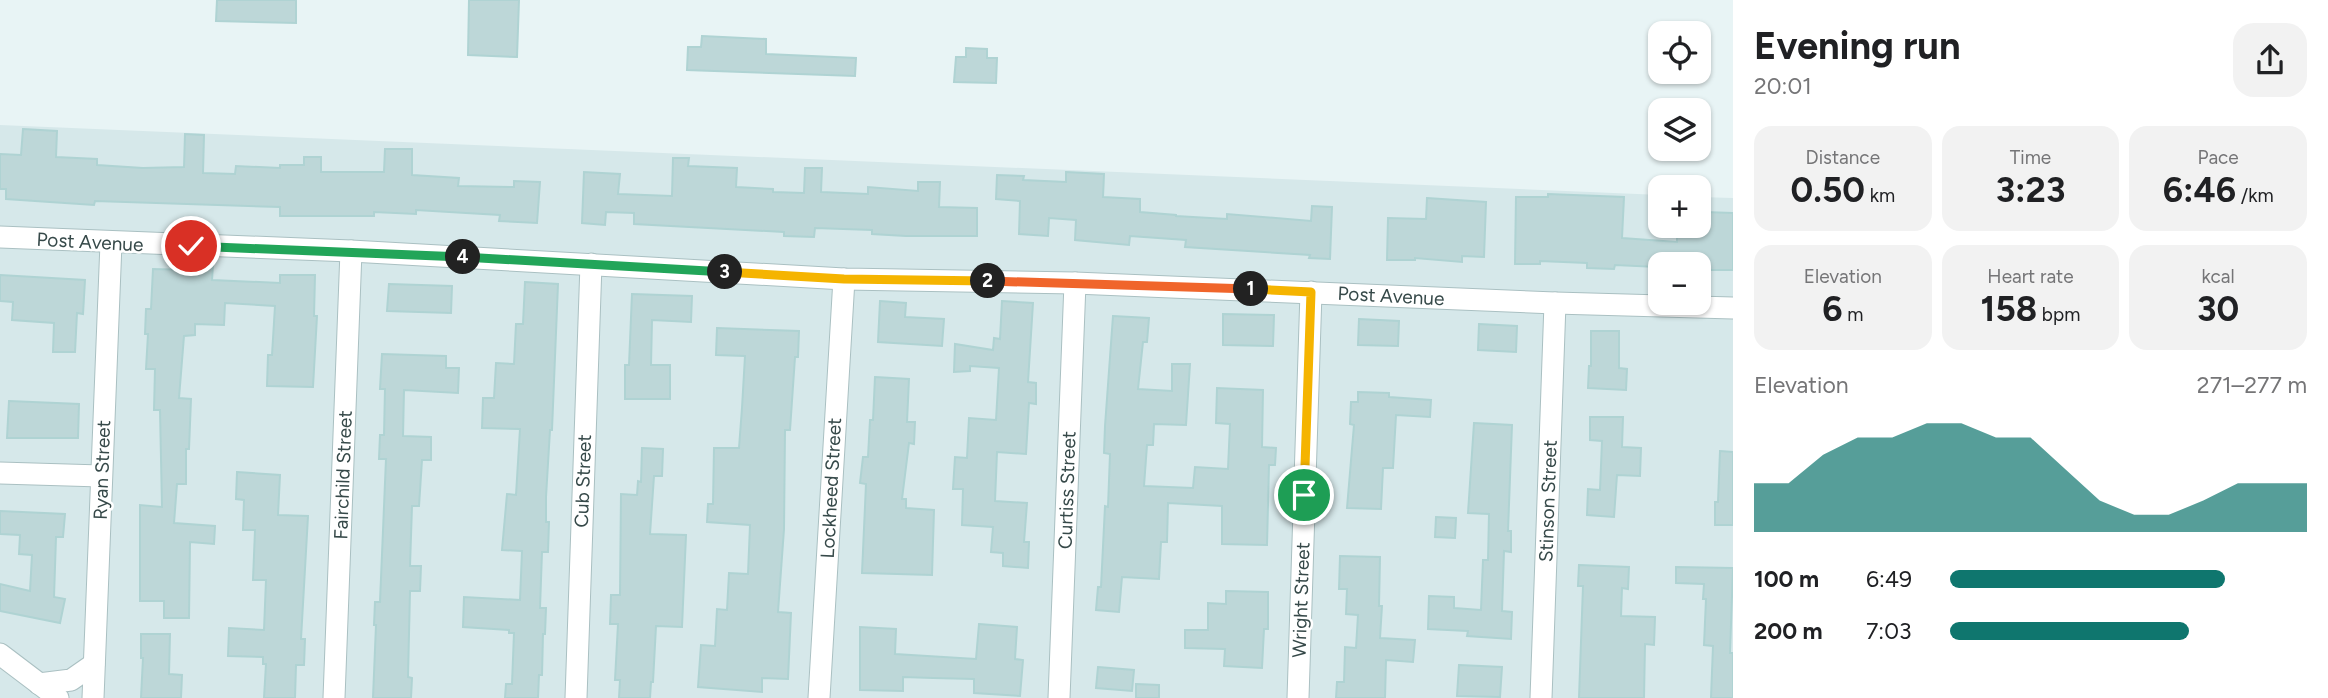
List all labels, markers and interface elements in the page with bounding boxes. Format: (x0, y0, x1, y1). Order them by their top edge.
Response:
map controls (1648, 21, 1711, 315)
button: locate (1648, 21, 1711, 84)
text: Evening run (1754, 23, 1961, 69)
button: share (2233, 23, 2307, 97)
text: 20:01 (1754, 72, 1812, 100)
button: layers (1648, 98, 1711, 161)
text: Distance (1806, 146, 1880, 169)
text: Time (2010, 146, 2051, 169)
text: Pace (2198, 146, 2239, 169)
text: 0.50 (1791, 169, 1865, 211)
text: 3:23 (1996, 169, 2065, 211)
text: 6:46 (2163, 169, 2236, 211)
button: + (1648, 175, 1711, 238)
text: km (1865, 184, 1895, 207)
text: /km (2236, 184, 2274, 207)
pin (161, 216, 221, 276)
icon: check (172, 227, 210, 265)
street label: Post Avenue (36, 228, 144, 256)
pin: 4 (446, 240, 480, 274)
text: 4 (456, 245, 469, 268)
button: − (1648, 252, 1711, 315)
pin: 3 (708, 254, 742, 290)
text: 3 (719, 260, 730, 283)
pin: 2 (970, 264, 1006, 298)
text: Elevation (1804, 265, 1882, 288)
text: Heart rate (1987, 265, 2074, 288)
text: kcal (2202, 265, 2235, 288)
text: 2 (982, 269, 993, 292)
pin: 1 (1234, 272, 1268, 306)
text: 1 (1246, 277, 1255, 300)
street label: Post Avenue (1337, 282, 1445, 310)
text: 6 (1822, 288, 1843, 330)
text: 158 (1981, 288, 2037, 330)
text: 30 (2197, 288, 2239, 330)
text: m (1843, 303, 1863, 326)
text: bpm (2037, 303, 2080, 326)
text: Elevation (1754, 371, 1849, 399)
text: 271–277 m (2197, 371, 2307, 399)
street label: Fairchild Street (329, 410, 357, 540)
street label: Lockheed Street (816, 417, 846, 559)
street label: Ryan Street (89, 420, 115, 520)
street label: Curtiss Street (1053, 431, 1081, 549)
street label: Cub Street (570, 434, 596, 528)
street label: Stinson Street (1534, 440, 1562, 562)
pin (1274, 465, 1334, 525)
icon: arrive (1285, 476, 1323, 514)
street label: Wright Street (1287, 542, 1315, 658)
text: 100 m (1754, 565, 1819, 593)
text: 6:49 (1866, 565, 1912, 593)
text: 200 m (1754, 617, 1823, 645)
text: 7:03 (1866, 617, 1911, 645)

